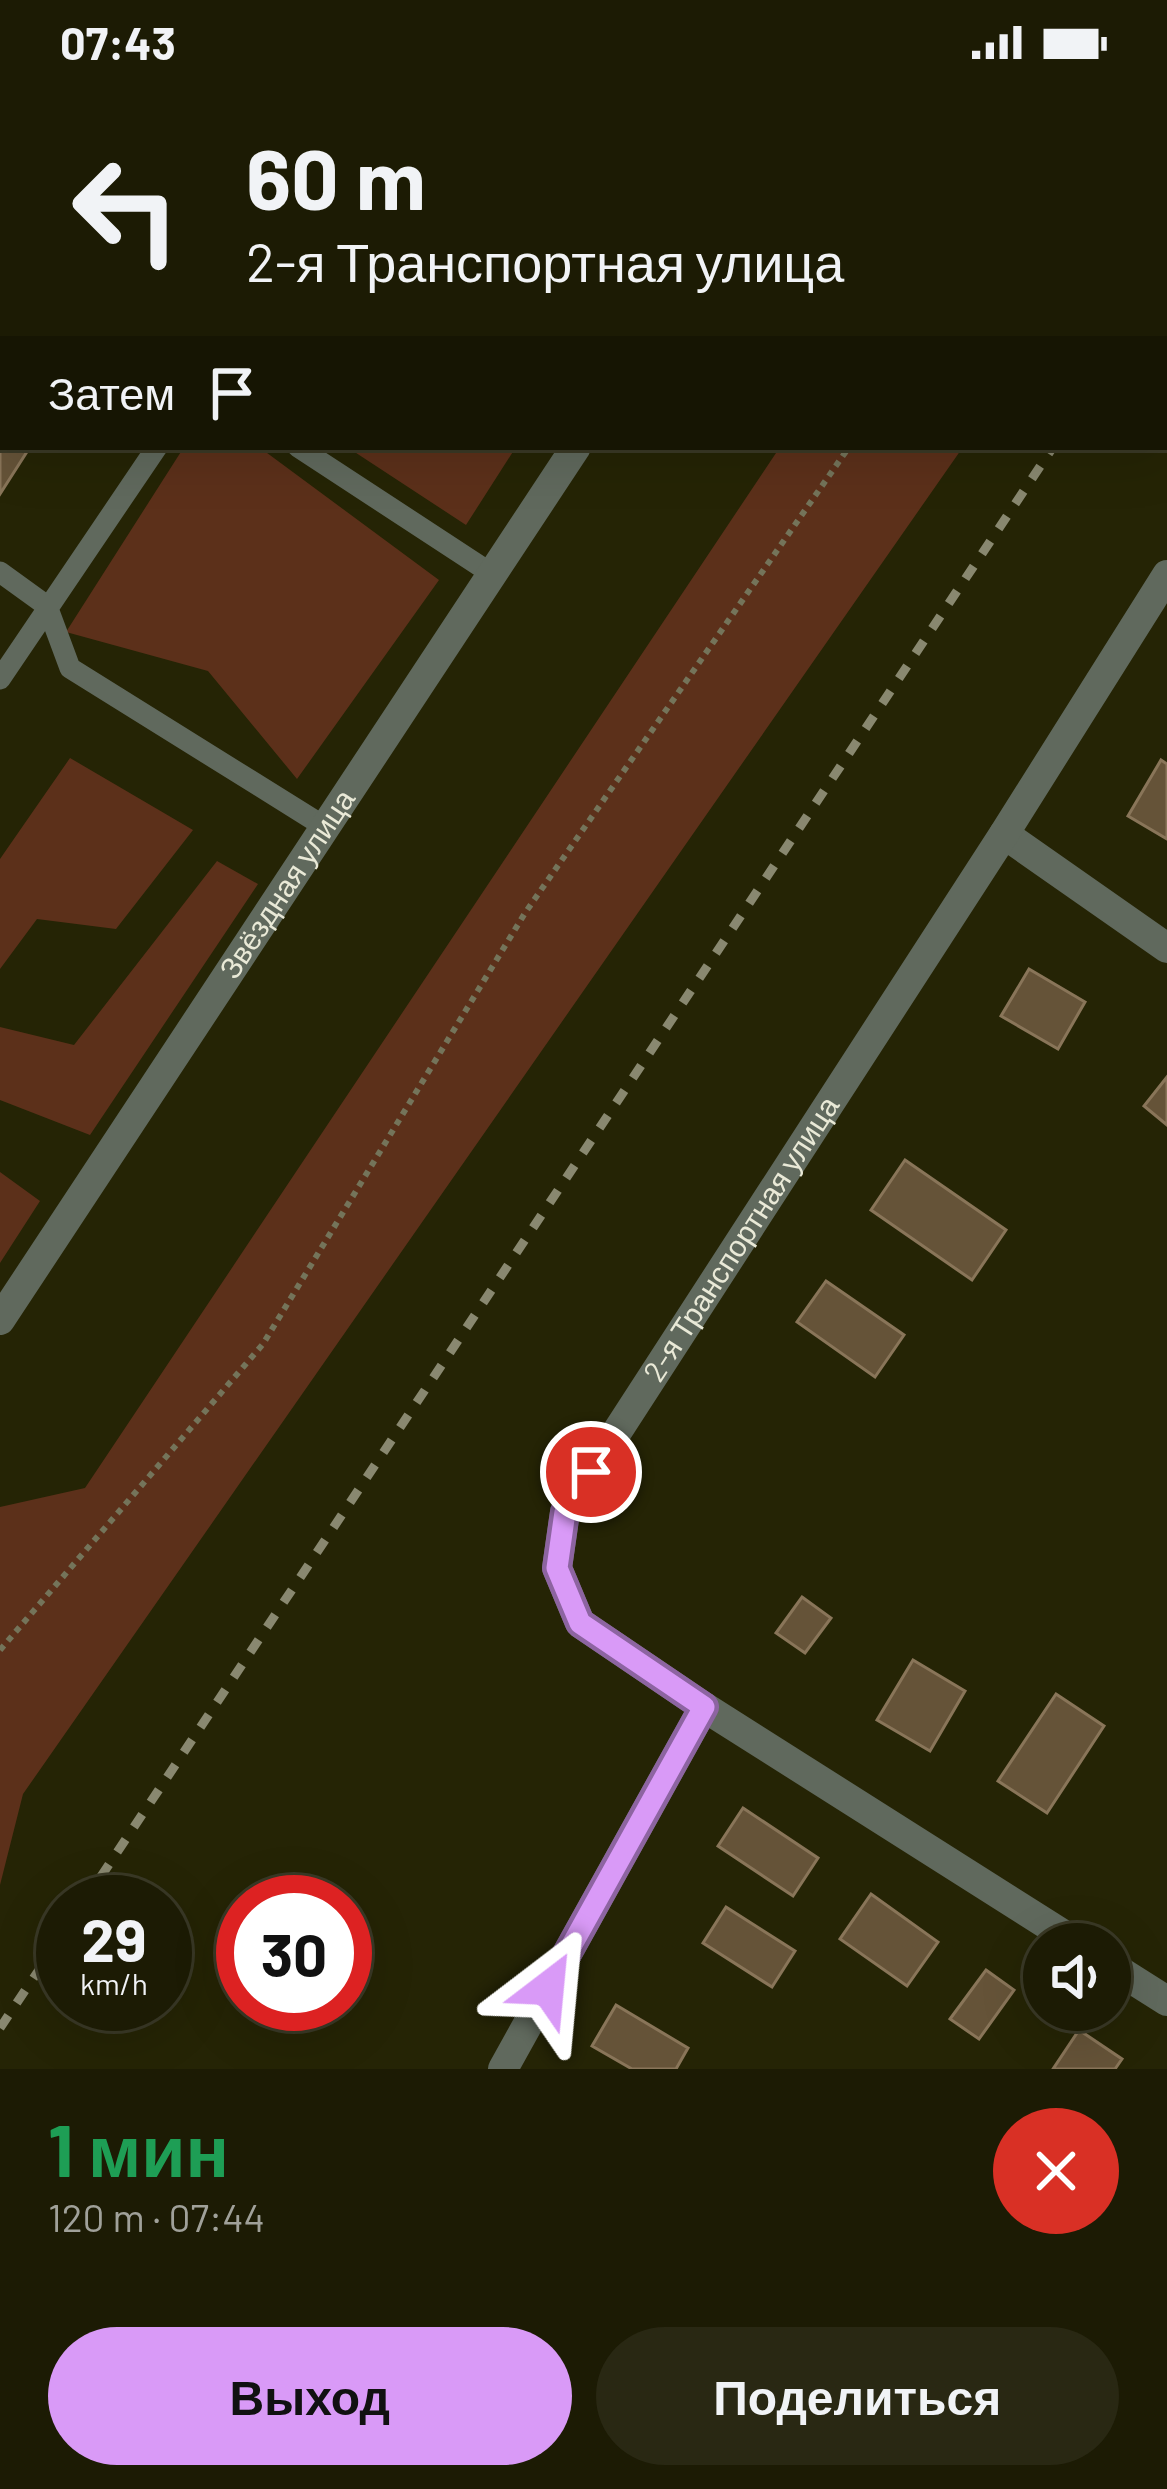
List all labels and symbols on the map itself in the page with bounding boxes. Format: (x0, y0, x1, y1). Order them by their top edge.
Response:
street label: Звёздная улица (210, 781, 361, 985)
street label: 2-я Транспортная улица (634, 1089, 846, 1387)
pin (540, 1421, 642, 1523)
speed limit sign: 30 (216, 1875, 372, 2031)
position arrow (485, 1925, 611, 2051)

